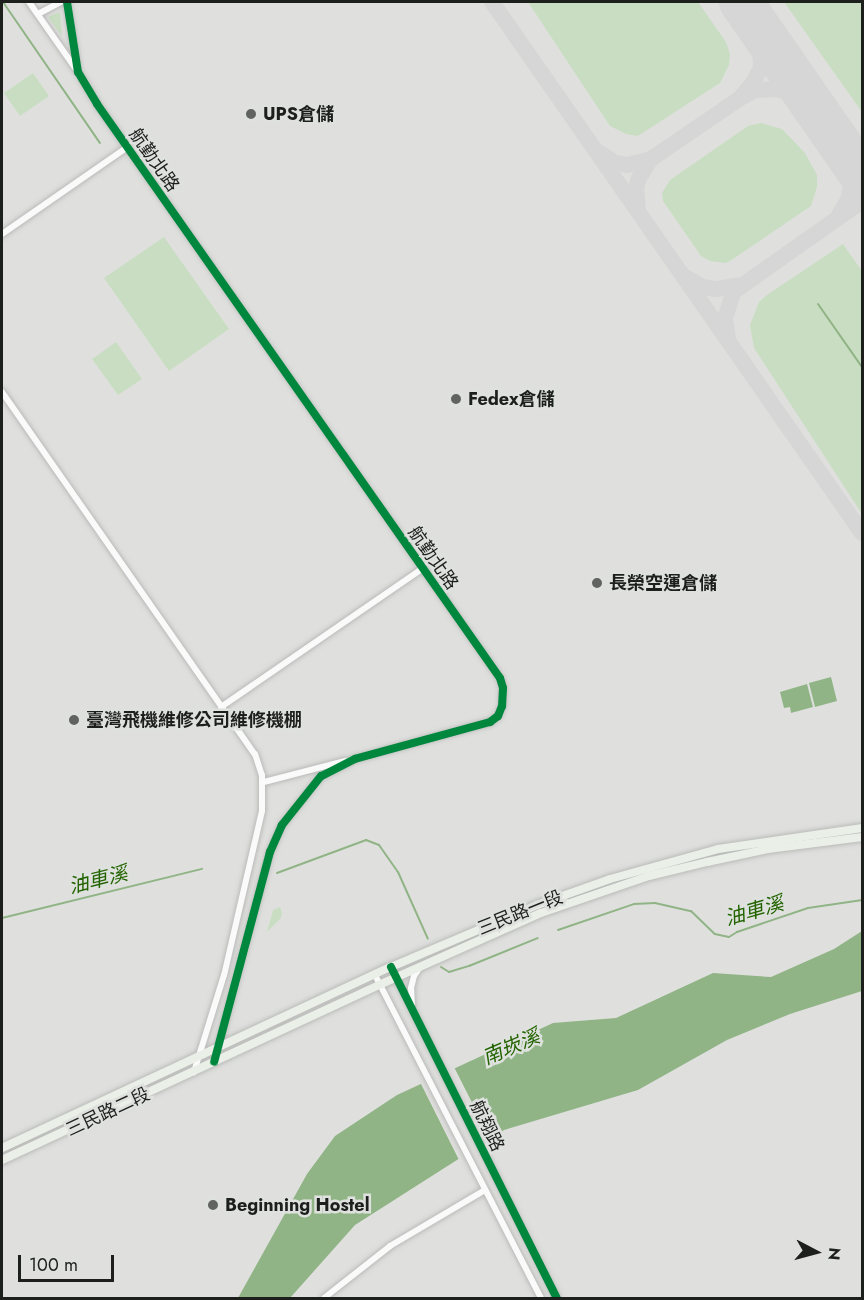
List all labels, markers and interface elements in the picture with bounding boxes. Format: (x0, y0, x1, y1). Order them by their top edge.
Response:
place label: UPS倉儲 (263, 103, 334, 125)
marker: UPS倉儲 (244, 107, 258, 121)
street label: 航勤北路 (125, 124, 183, 196)
place label: Fedex倉儲 (468, 388, 554, 410)
marker: Fedex倉儲 (449, 392, 463, 406)
street label: 航勤北路 (404, 522, 462, 594)
place label: 長榮空運倉儲 (609, 572, 717, 594)
marker: 長榮空運倉儲 (590, 576, 604, 590)
place label: 臺灣飛機維修公司維修機棚 (86, 709, 302, 731)
marker: 臺灣飛機維修公司維修機棚 (67, 713, 81, 727)
water label: 油車溪 (66, 861, 130, 899)
street label: 三民路一段 (474, 886, 566, 940)
water label: 油車溪 (722, 891, 786, 931)
water label: 南崁溪 (479, 1024, 543, 1070)
street label: 三民路二段 (63, 1083, 153, 1141)
street label: 航翔路 (465, 1097, 509, 1155)
place label: Beginning Hostel (225, 1194, 369, 1216)
marker: Beginning Hostel (206, 1198, 220, 1212)
north arrow (786, 1222, 846, 1282)
scale bar (21, 1243, 117, 1281)
text: N (822, 1246, 847, 1261)
text: 100 m (29, 1252, 78, 1278)

